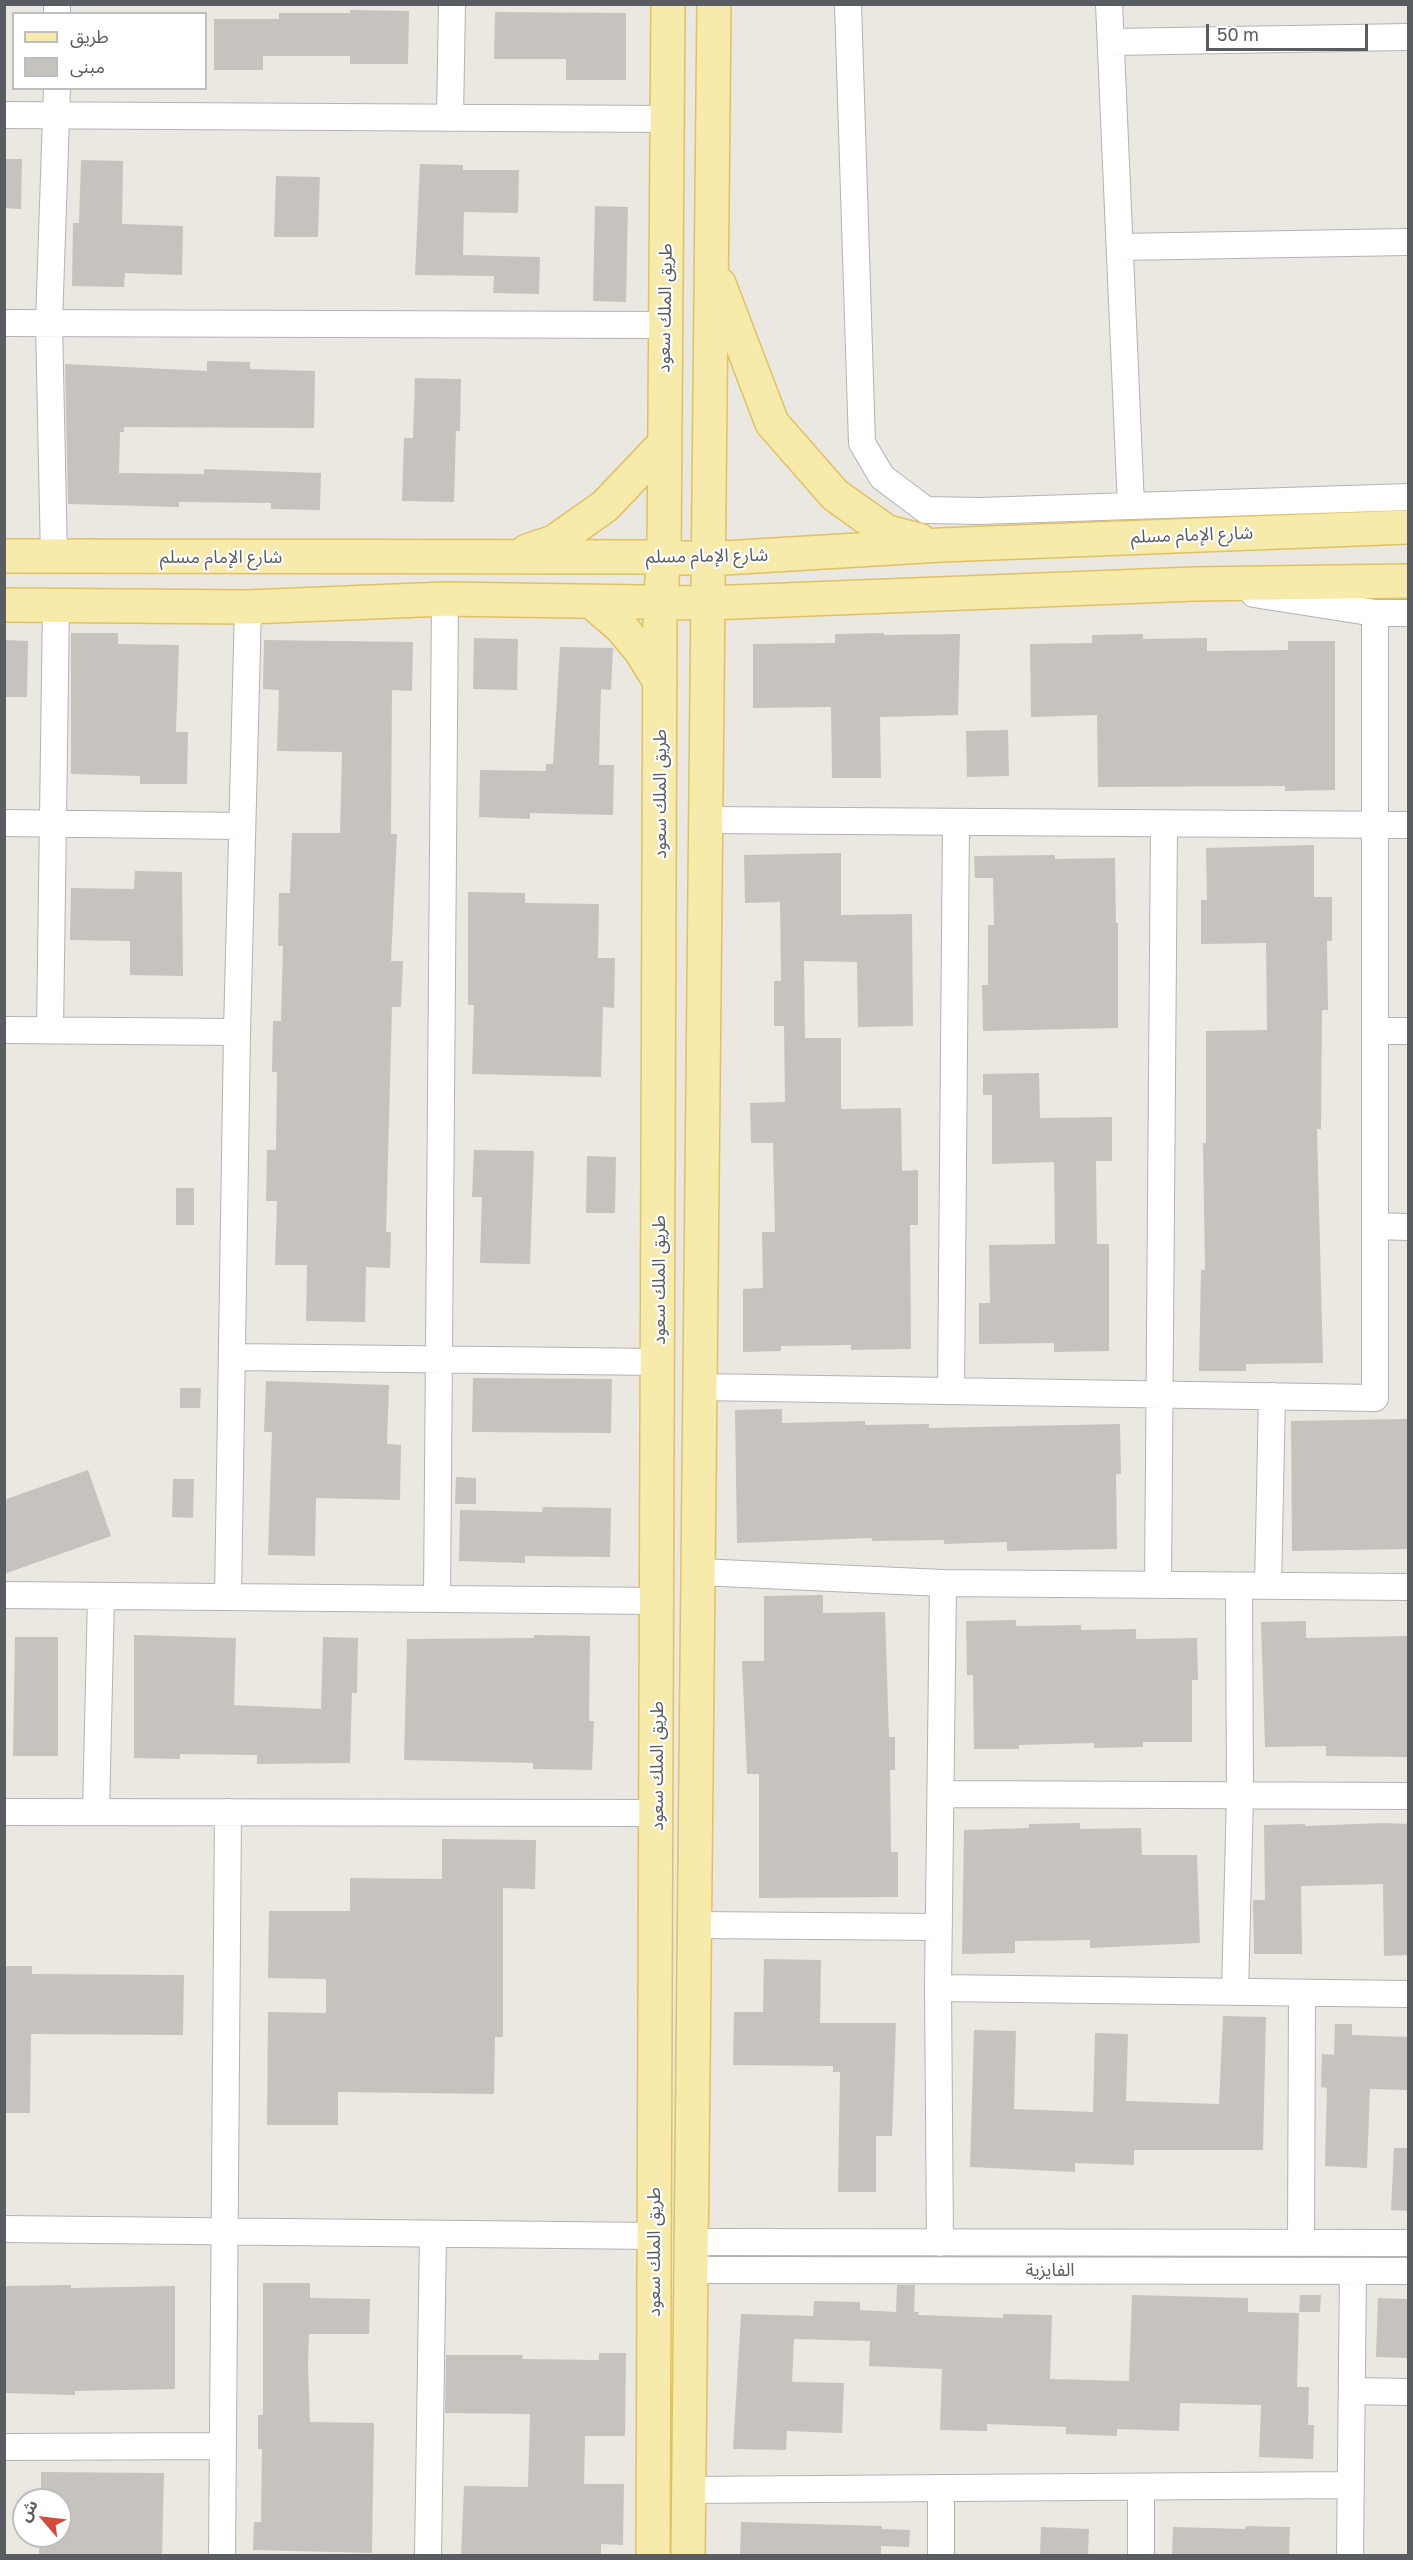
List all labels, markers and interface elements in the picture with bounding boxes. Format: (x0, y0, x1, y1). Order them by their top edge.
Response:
legend (12, 12, 207, 90)
scale bar (1209, 12, 1371, 50)
text: 50 m (1217, 23, 1259, 45)
text: طريق (70, 25, 109, 47)
text: مبنى (70, 55, 105, 77)
street label: طريق الملك سعود (653, 243, 677, 373)
street label: شارع الإمام مسلم (1130, 522, 1254, 548)
street label: شارع الإمام مسلم (646, 544, 768, 568)
street label: شارع الإمام مسلم (160, 546, 282, 568)
street label: طريق الملك سعود (649, 729, 671, 859)
street label: طريق الملك سعود (648, 1215, 670, 1345)
street label: طريق الملك سعود (646, 1701, 668, 1831)
street label: طريق الملك سعود (643, 2187, 665, 2317)
street label: الفايزية (1025, 2259, 1075, 2281)
north arrow (12, 2488, 72, 2548)
text: ش (14, 2496, 42, 2525)

